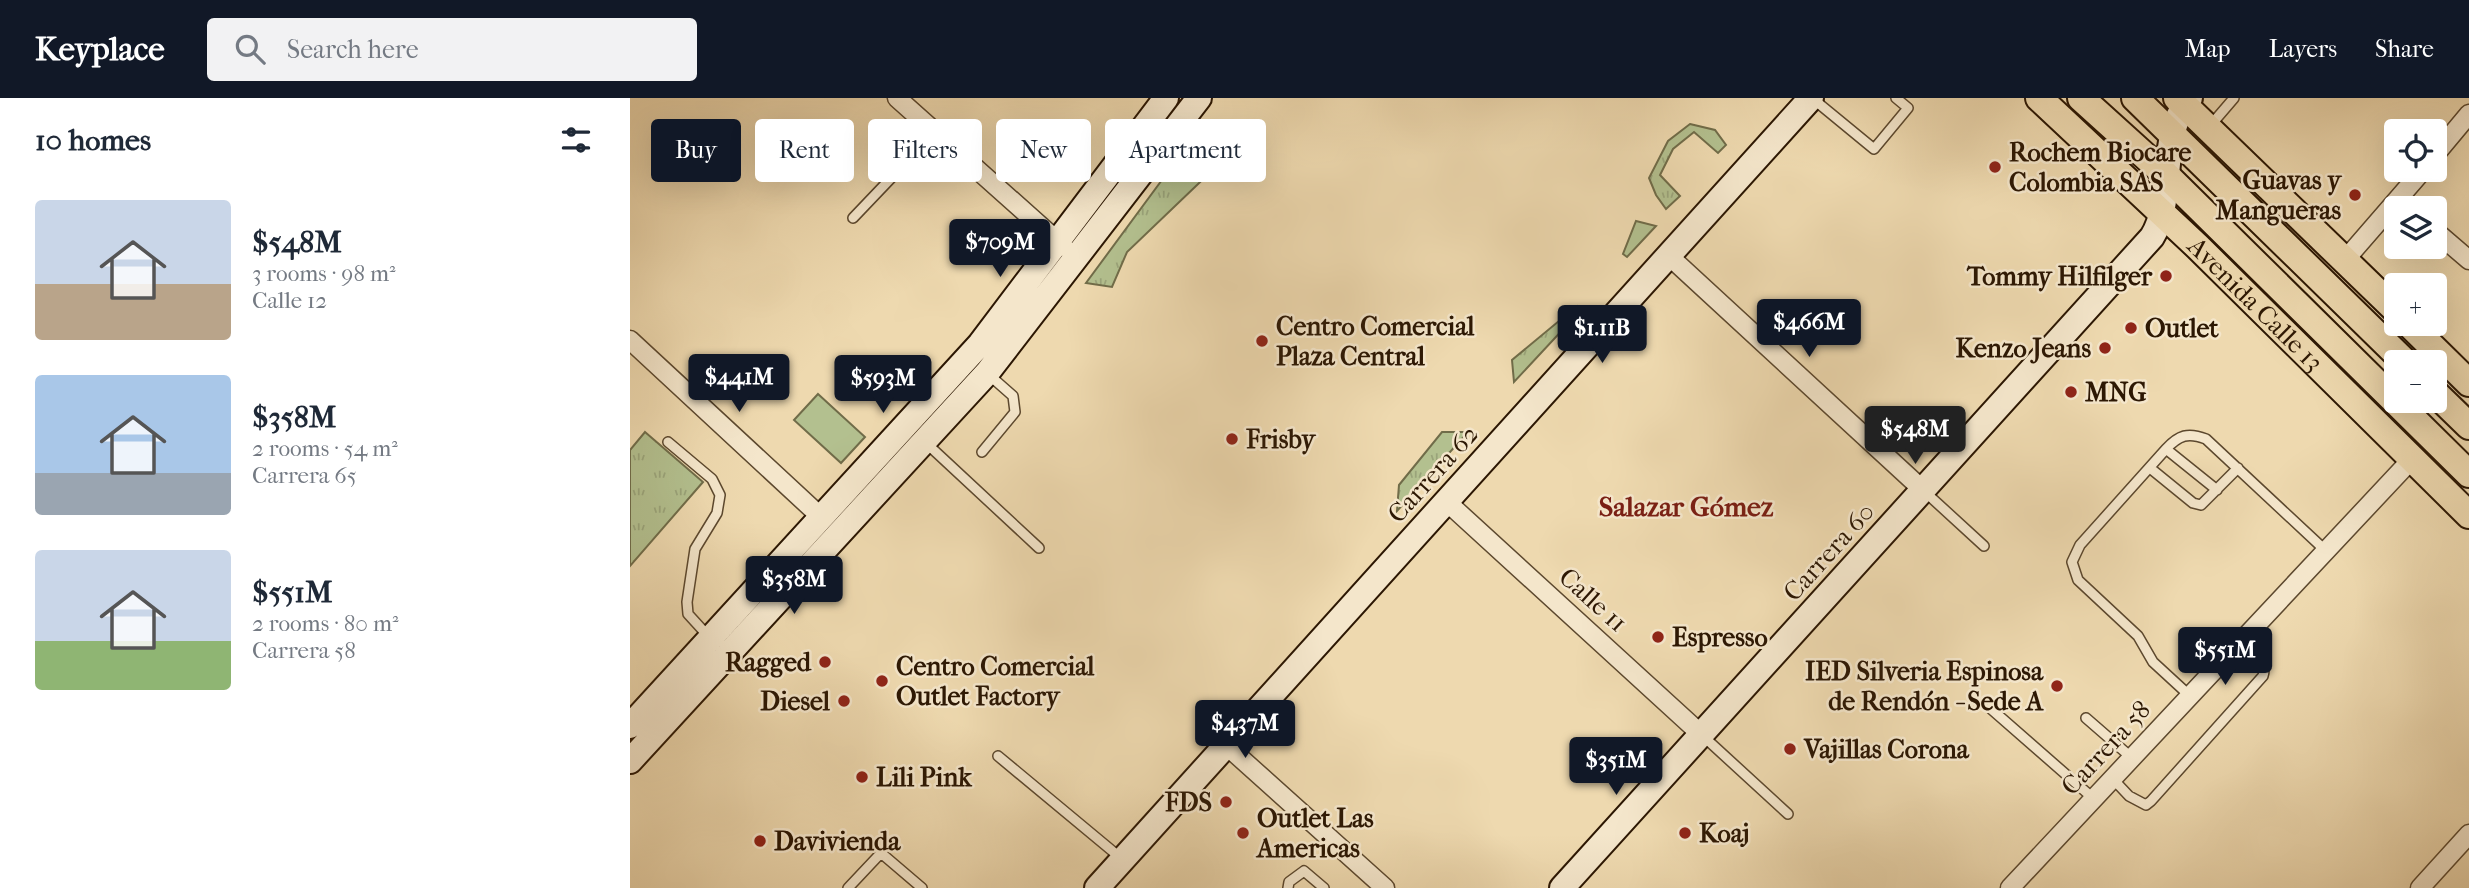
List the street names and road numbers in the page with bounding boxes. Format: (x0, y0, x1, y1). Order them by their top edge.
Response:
street label: Avenida Calle 13 (2181, 230, 2330, 378)
street label: Carrera 62 (1381, 419, 1485, 529)
street label: Carrera 60 (1777, 497, 1881, 607)
street label: Calle 11 (1553, 561, 1633, 639)
street label: Carrera 58 (2055, 695, 2157, 801)

